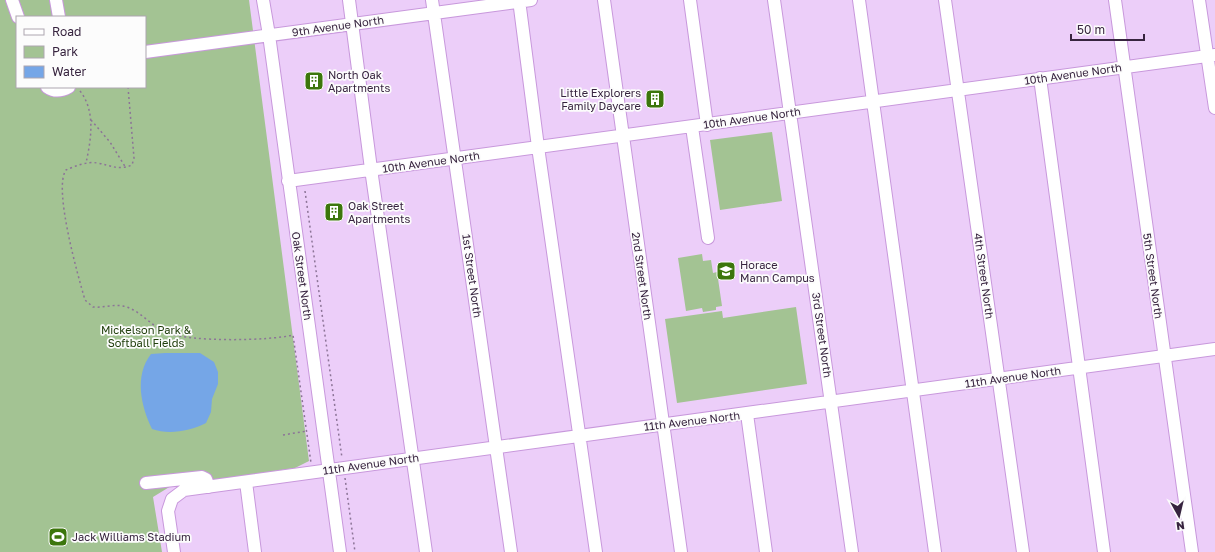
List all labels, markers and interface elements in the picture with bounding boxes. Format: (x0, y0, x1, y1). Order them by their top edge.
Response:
street label: 9th Avenue North (291, 13, 385, 38)
legend (16, 16, 146, 88)
scale bar (1071, 16, 1144, 42)
text: 50 m (1077, 22, 1105, 37)
text: Road (52, 24, 81, 39)
text: Park (52, 44, 78, 59)
street label: 10th Avenue North (1023, 60, 1123, 87)
text: Water (52, 64, 86, 79)
place label: North Oak Apartments (328, 68, 390, 94)
building icon: North Oak Apartments (303, 70, 325, 92)
place label: Little Explorers Family Daycare (560, 86, 641, 112)
building icon: Little Explorers Family Daycare (644, 88, 666, 110)
street label: 10th Avenue North (702, 104, 802, 131)
street label: 10th Avenue North (381, 148, 481, 175)
place label: Oak Street Apartments (348, 199, 410, 225)
building icon: Oak Street Apartments (323, 201, 345, 223)
street label: Oak Street North (290, 231, 315, 321)
street label: 2nd Street North (630, 231, 655, 321)
street label: 4th Street North (972, 232, 997, 320)
street label: 5th Street North (1141, 232, 1166, 320)
street label: 1st Street North (460, 233, 485, 319)
place label: Horace Mann Campus (740, 258, 815, 284)
school or university icon: Horace Mann Campus (715, 260, 737, 282)
street label: 3rd Street North (810, 291, 835, 378)
park label: Mickelson Park & Softball Fields (101, 323, 192, 349)
street label: 11th Avenue North (964, 363, 1062, 390)
street label: 11th Avenue North (643, 408, 741, 433)
street label: 11th Avenue North (322, 450, 420, 477)
north arrow (1159, 496, 1199, 536)
text: N (1175, 519, 1186, 533)
sports icon: Jack Williams Stadium (47, 526, 69, 548)
place label: Jack Williams Stadium (72, 530, 191, 543)

